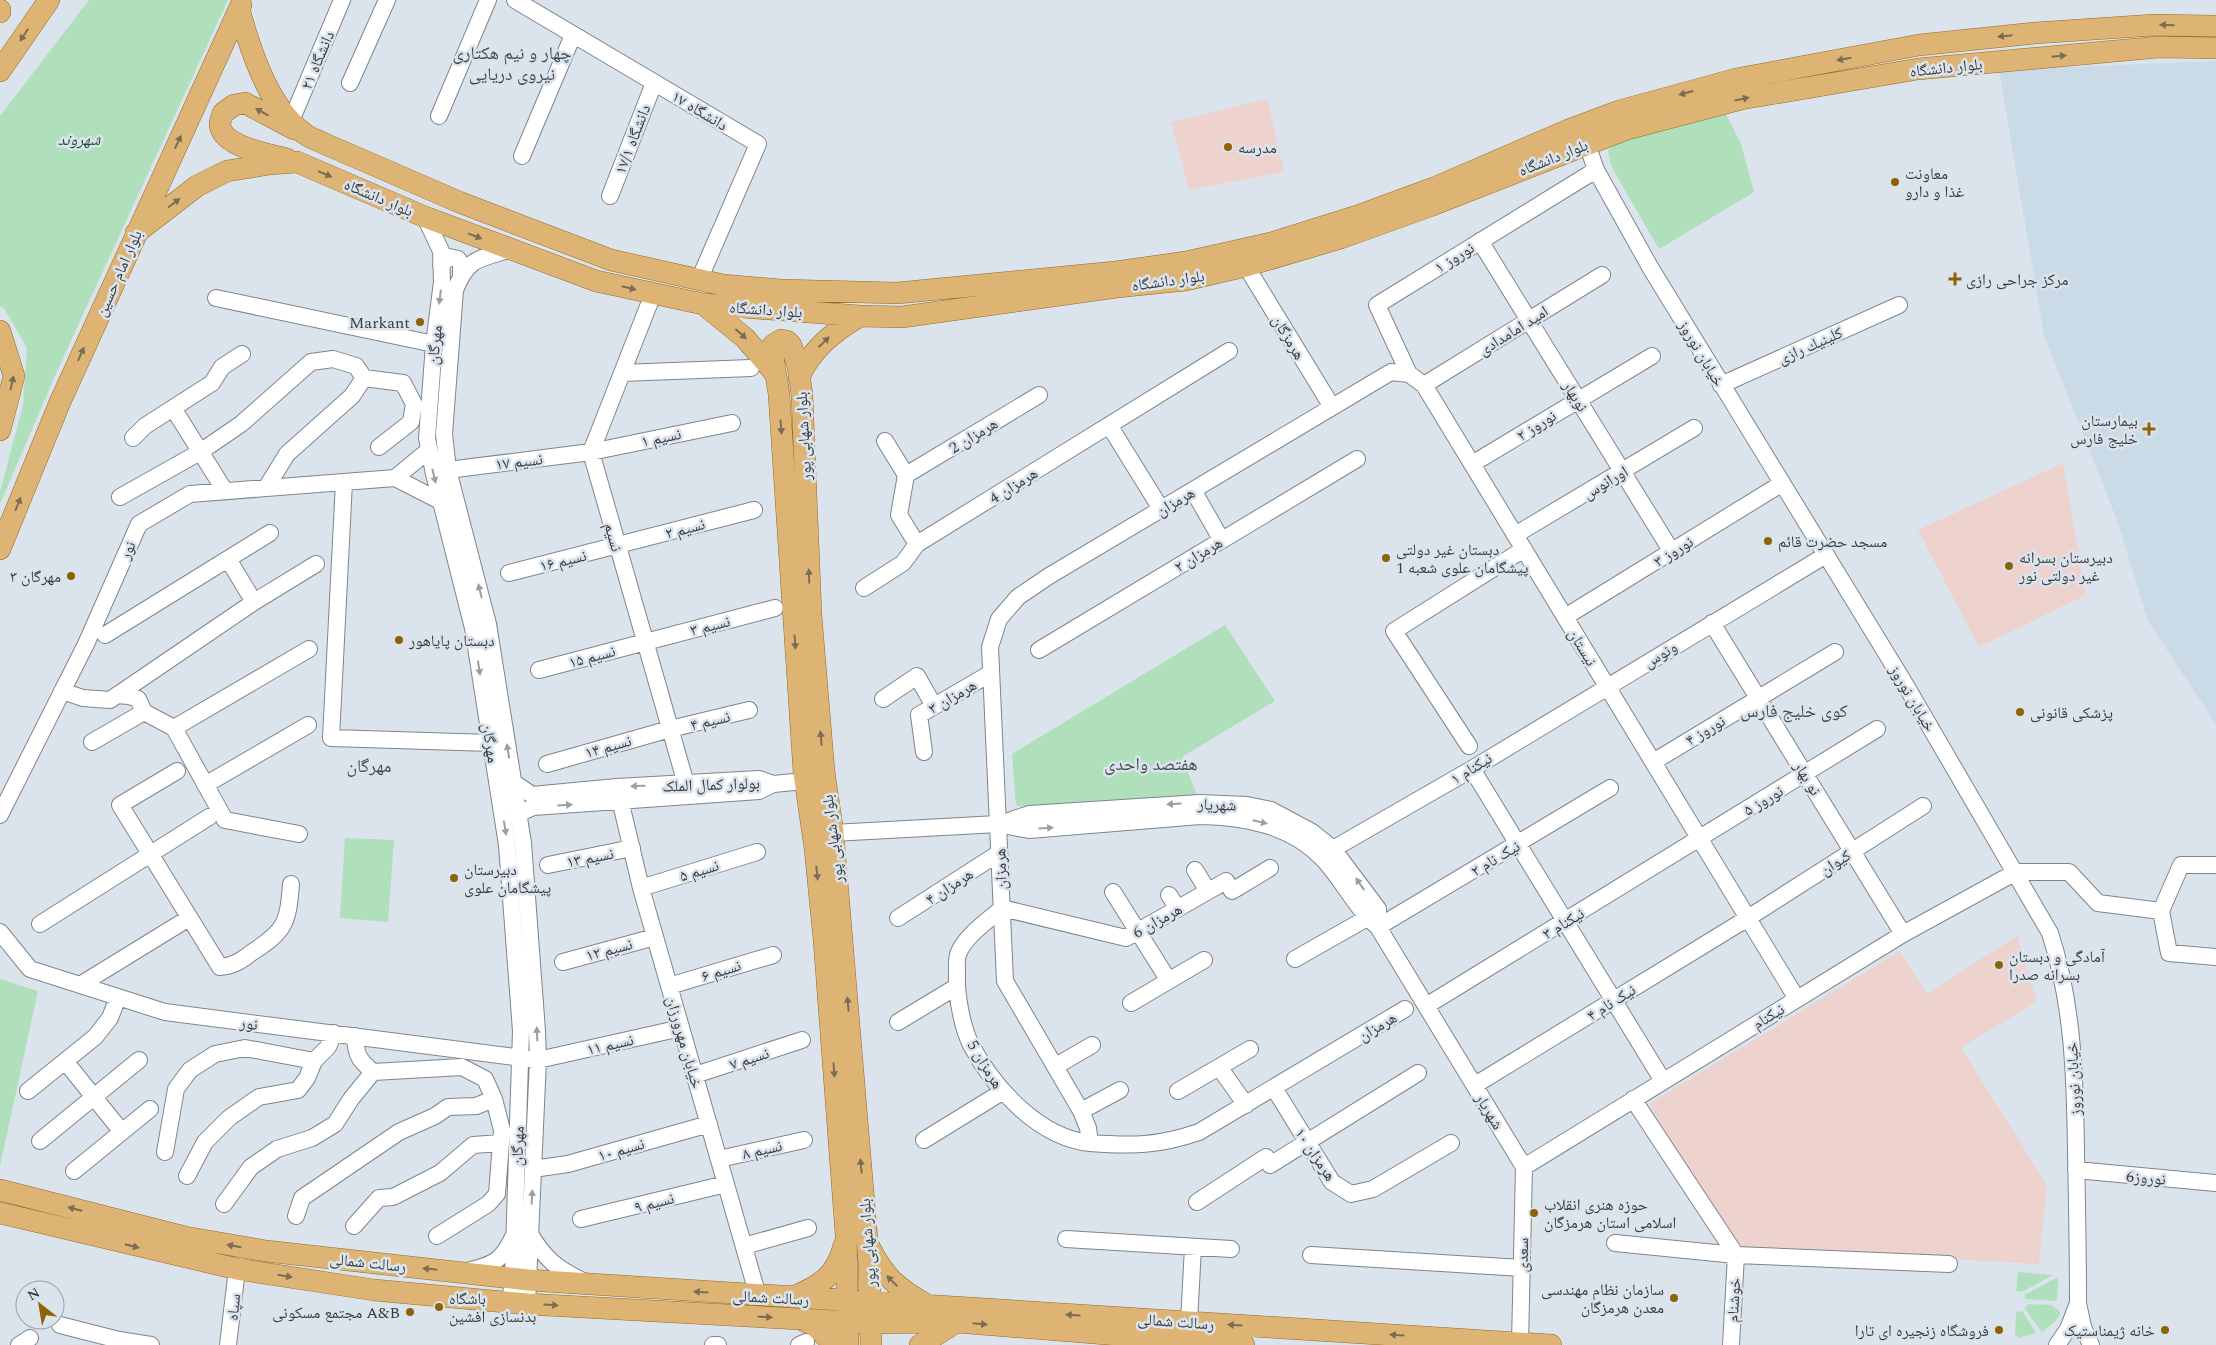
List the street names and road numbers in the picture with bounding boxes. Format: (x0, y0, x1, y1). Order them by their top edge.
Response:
street label: دانشگاه ۲۱ (295, 27, 341, 94)
street label: بلوار دانشگاه (1908, 52, 1984, 84)
street label: دانشگاه ۱۷ (667, 85, 732, 137)
street label: دانشگاه ۱۷/۱ (609, 101, 657, 178)
street label: بلوار دانشگاه (1515, 133, 1592, 183)
street label: بلوار دانشگاه (340, 173, 417, 223)
street label: بلوار امام حسین (89, 226, 149, 321)
street label: نوروز ۱ (1430, 236, 1479, 279)
street label: بلوار دانشگاه (1130, 264, 1206, 298)
street label: بلوار دانشگاه (729, 295, 803, 325)
street label: امید امامدادی (1474, 300, 1553, 362)
street label: هرمزگان (1265, 311, 1311, 364)
street label: خیابان نوروز (1671, 315, 1730, 391)
street label: كلينيك رازی (1774, 321, 1847, 371)
street label: مهرگان (421, 324, 449, 366)
street label: نوبهار (1556, 375, 1594, 417)
street label: بلوار شهابی پور (790, 391, 818, 482)
street label: نوروز ۲ (1512, 404, 1561, 447)
street label: هرمزان 2 (944, 412, 1003, 460)
street label: نسیم ۱ (639, 422, 683, 454)
street label: نسیم ۱۷ (494, 447, 544, 477)
street label: اورانوس (1578, 460, 1633, 506)
street label: هرمزان 4 (984, 461, 1043, 510)
street label: هرمزان (1152, 481, 1200, 523)
street label: نسیم ۲ (663, 512, 708, 546)
street label: نسیم (597, 520, 629, 555)
street label: نوروز ۳ (1649, 530, 1698, 573)
street label: هرمزان ۲ (1170, 531, 1227, 579)
street label: نور (113, 537, 143, 564)
street label: نسیم ۱۶ (537, 544, 589, 578)
street label: نسیم ۳ (688, 609, 733, 643)
street label: نیستان (1562, 624, 1603, 671)
street label: ونوس (1639, 635, 1682, 674)
street label: نسیم ۱۵ (566, 639, 618, 675)
street label: خیابان نوروز (1882, 660, 1941, 736)
street label: هرمزان ۳ (924, 673, 981, 720)
street label: نسیم ۴ (688, 705, 733, 737)
street label: نوروز ۴ (1681, 710, 1730, 752)
street label: مهرگان (475, 722, 505, 765)
street label: نسیم ۱۴ (582, 729, 634, 765)
street label: نیکنام ۱ (1446, 747, 1497, 791)
street label: نو بهار (1787, 756, 1827, 800)
street label: بولوار کمال الملک (662, 771, 760, 799)
street label: نوروز ۵ (1739, 780, 1788, 822)
street label: شهریار (1196, 792, 1237, 818)
street label: بلوار شهابی پور (816, 793, 850, 886)
street label: نیک نام ۲ (1466, 835, 1525, 883)
street label: نسیم ۱۳ (565, 842, 616, 874)
street label: کیوان (1815, 844, 1856, 882)
street label: هرمزان (988, 848, 1014, 890)
street label: نسیم ۵ (676, 854, 722, 888)
street label: هرمزان ۴ (921, 862, 978, 911)
street label: هرمزان 6 (1128, 897, 1187, 944)
street label: نیکنام ۳ (1538, 902, 1589, 946)
street label: نسیم ۱۲ (583, 932, 635, 968)
street label: نسیم ۶ (698, 954, 744, 988)
street label: نیک نام ۴ (1582, 978, 1641, 1027)
street label: خیابان مهرورزان (659, 993, 709, 1091)
street label: نیکنام (1748, 998, 1789, 1036)
street label: هرمزان (1354, 1006, 1402, 1048)
street label: نور (237, 1011, 259, 1037)
street label: نسیم ۱۱ (584, 1028, 636, 1062)
street label: هرمزان 5 (961, 1035, 1009, 1094)
street label: نسیم ۷ (726, 1041, 772, 1077)
street label: خیابان نوروز (2060, 1042, 2088, 1117)
street label: شهریار (1468, 1088, 1509, 1134)
street label: هرمزان ۱۰ (1288, 1123, 1342, 1186)
street label: مهرگان (505, 1126, 531, 1166)
street label: نسیم ۱۰ (595, 1132, 647, 1168)
street label: نسیم ۸ (740, 1134, 785, 1166)
street label: نوروز6 (2125, 1164, 2167, 1192)
street label: نسیم ۹ (632, 1186, 677, 1220)
street label: بلوار شهابی پور (853, 1198, 883, 1289)
street label: سعدی (1511, 1237, 1535, 1273)
street label: رسالت شمالی (328, 1247, 407, 1279)
street label: خوشنام (1721, 1277, 1747, 1323)
street label: رسالت شمالی (732, 1284, 810, 1312)
street label: سپاه (221, 1292, 247, 1322)
street label: رسالت شمالی (1137, 1307, 1215, 1337)

